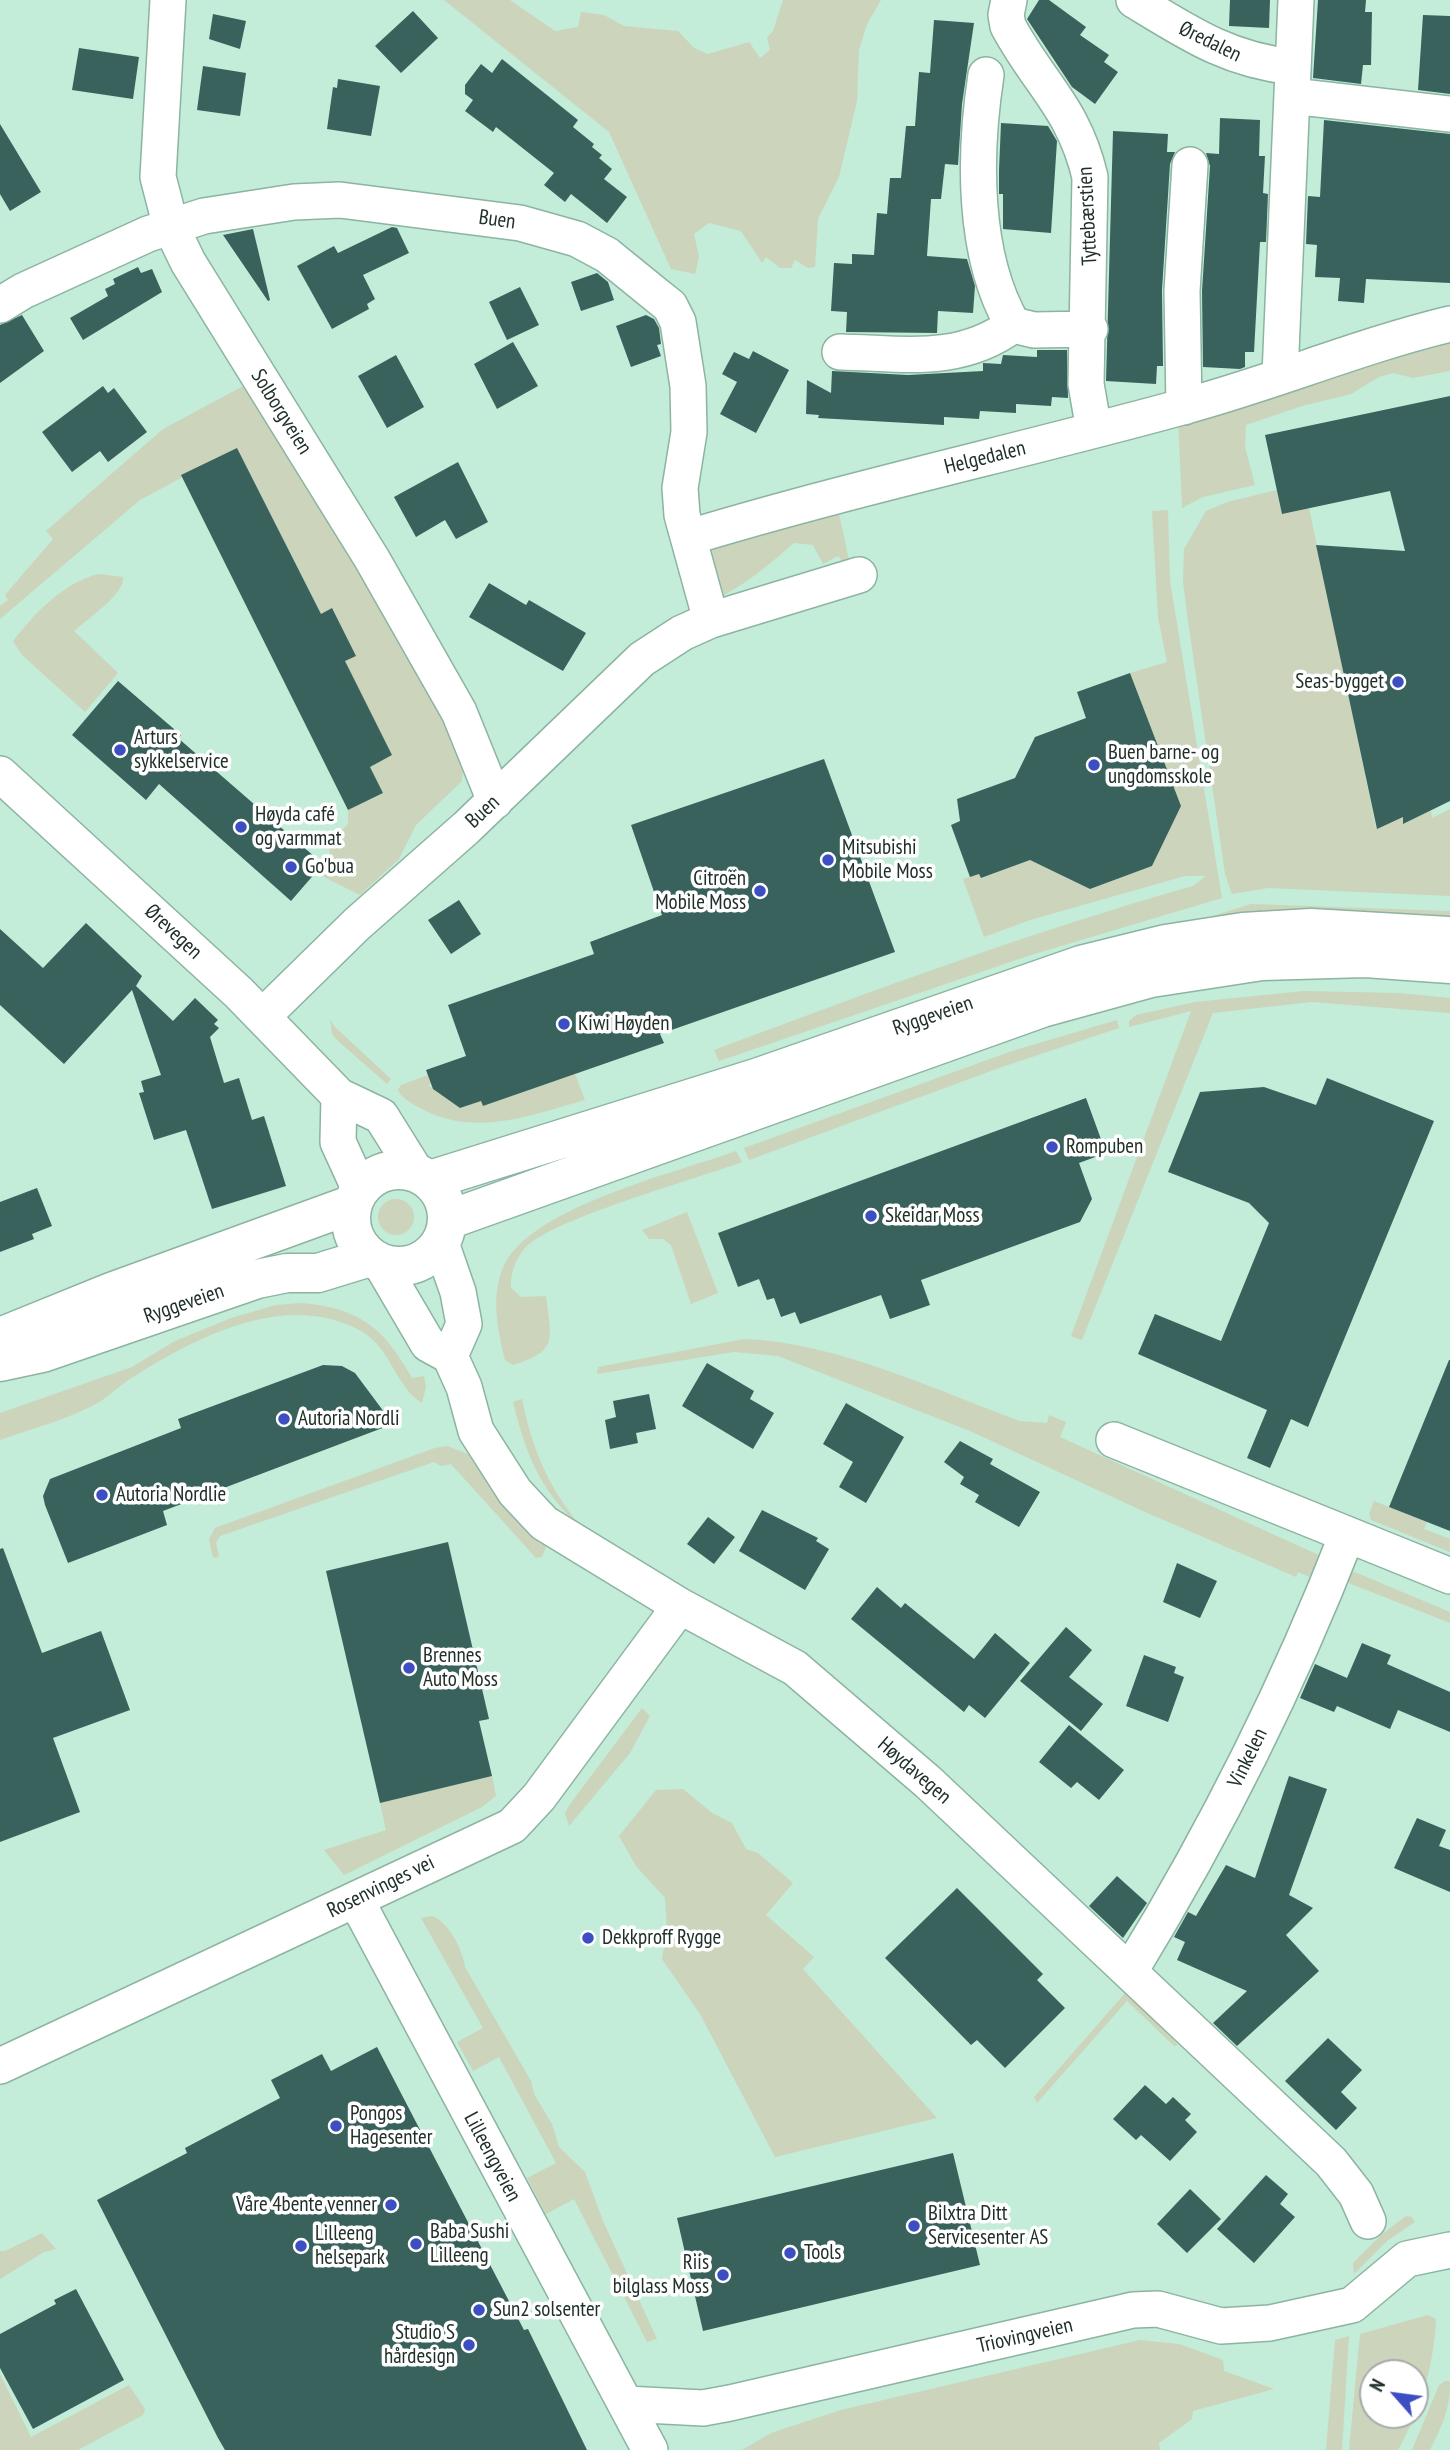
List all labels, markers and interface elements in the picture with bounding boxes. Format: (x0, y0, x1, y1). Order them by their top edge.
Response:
street label: Øredalen (1175, 16, 1245, 68)
street label: Tyttebærstien (1073, 166, 1103, 266)
street label: Buen (477, 205, 517, 235)
street label: Solborgveien (245, 365, 317, 459)
street label: Helgedalen (942, 436, 1028, 480)
place label: Seas-bygget (1295, 669, 1384, 695)
marker: Seas-bygget (1390, 674, 1406, 690)
place label: Arturs sykkelservice (134, 725, 229, 775)
place label: Buen barne- og ungdomsskole (1108, 740, 1219, 790)
marker: Arturs sykkelservice (112, 742, 128, 758)
marker: Buen barne- og ungdomsskole (1086, 757, 1102, 773)
street label: Buen (461, 790, 505, 834)
place label: Høyda café og varmmat (255, 802, 341, 852)
marker: Høyda café og varmmat (233, 819, 249, 835)
place label: Mitsubishi Mobile Moss (842, 835, 933, 885)
marker: Mitsubishi Mobile Moss (820, 852, 836, 868)
place label: Go'bua (305, 854, 354, 880)
marker: Go'bua (283, 859, 299, 875)
place label: Citroën Mobile Moss (655, 866, 746, 916)
marker: Citroën Mobile Moss (752, 883, 768, 899)
street label: Ørevegen (139, 899, 207, 965)
street label: Ryggeveien (890, 991, 976, 1041)
place label: Kiwi Høyden (578, 1011, 669, 1037)
marker: Kiwi Høyden (556, 1016, 572, 1032)
place label: Rompuben (1066, 1134, 1143, 1160)
marker: Rompuben (1044, 1139, 1060, 1155)
place label: Skeidar Moss (885, 1203, 979, 1229)
marker: Skeidar Moss (863, 1208, 879, 1224)
street label: Ryggeveien (141, 1279, 227, 1329)
place label: Autoria Nordli (298, 1406, 400, 1432)
marker: Autoria Nordli (276, 1411, 292, 1427)
place label: Autoria Nordlie (116, 1482, 226, 1508)
marker: Autoria Nordlie (94, 1487, 110, 1503)
place label: Brennes Auto Moss (423, 1643, 498, 1693)
marker: Brennes Auto Moss (401, 1660, 417, 1676)
street label: Vinkelen (1223, 1724, 1273, 1792)
street label: Høydavegen (872, 1732, 956, 1810)
street label: Rosenvinges vei (323, 1850, 439, 1924)
place label: Dekkproff Rygge (602, 1925, 721, 1951)
marker: Dekkproff Rygge (580, 1930, 596, 1946)
place label: Pongos Hagesenter (350, 2101, 432, 2151)
street label: Lilleengveien (458, 2108, 526, 2206)
marker: Pongos Hagesenter (328, 2118, 344, 2134)
place label: Våre 4bente venner (236, 2192, 377, 2218)
marker: Våre 4bente venner (383, 2197, 399, 2213)
place label: Bilxtra Ditt Servicesenter AS (928, 2201, 1048, 2251)
marker: Bilxtra Ditt Servicesenter AS (906, 2218, 922, 2234)
place label: Baba Sushi Lilleeng (430, 2219, 509, 2269)
place label: Lilleeng helsepark (315, 2221, 385, 2271)
marker: Baba Sushi Lilleeng (408, 2236, 424, 2252)
marker: Lilleeng helsepark (293, 2238, 309, 2254)
place label: Tools (804, 2240, 841, 2266)
marker: Tools (782, 2245, 798, 2261)
place label: Riis bilglass Moss (613, 2250, 709, 2300)
marker: Riis bilglass Moss (715, 2267, 731, 2283)
place label: Sun2 solsenter (493, 2297, 600, 2323)
marker: Sun2 solsenter (471, 2302, 487, 2318)
street label: Triovingveien (975, 2313, 1075, 2359)
place label: Studio S hårdesign (384, 2320, 455, 2370)
marker: Studio S hårdesign (461, 2337, 477, 2353)
north arrow (1359, 2359, 1429, 2429)
text: N (1364, 2375, 1390, 2395)

